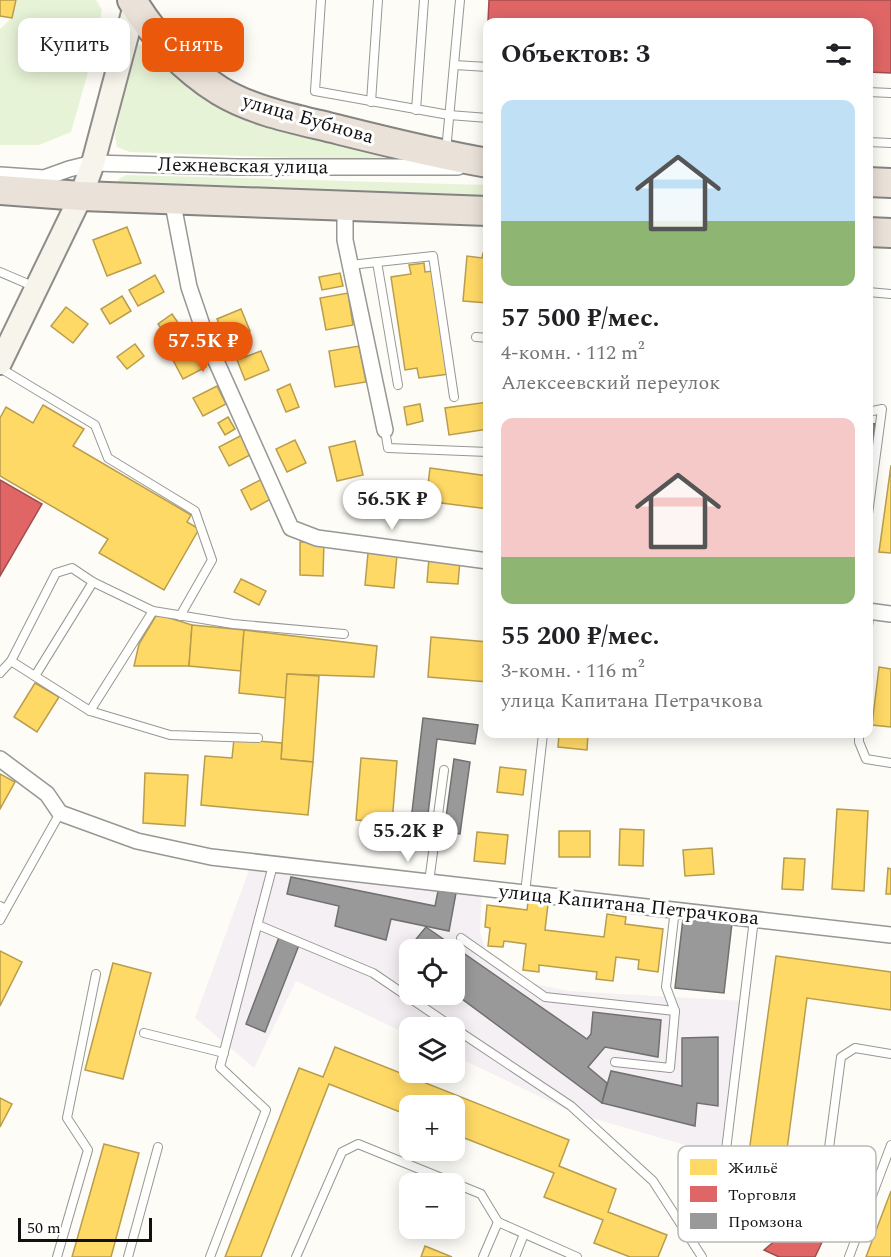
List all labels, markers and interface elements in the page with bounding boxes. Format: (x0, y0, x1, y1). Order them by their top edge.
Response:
chip: Купить (18, 18, 130, 72)
chip: Снять (142, 18, 244, 72)
text: Объектов: 3 (501, 34, 650, 74)
icon: filters (822, 38, 855, 71)
street label: улица Бубнова (238, 86, 378, 152)
icon: home (624, 139, 732, 247)
street label: Лежневская улица (157, 150, 329, 182)
text: 57 500 ₽/мес. (501, 298, 660, 338)
pin: 57.5K ₽ (148, 322, 258, 373)
text: 57.5K ₽ (168, 326, 238, 356)
text: 4-комн. · 112 m² (501, 338, 645, 368)
text: Алексеевский переулок (501, 368, 720, 398)
icon: home (624, 457, 732, 565)
pin: 56.5K ₽ (337, 480, 447, 531)
text: 56.5K ₽ (357, 484, 427, 514)
text: 55 200 ₽/мес. (501, 616, 660, 656)
text: 3-комн. · 116 m² (501, 656, 645, 686)
text: улица Капитана Петрачкова (501, 686, 763, 716)
pin: 55.2K ₽ (353, 812, 463, 863)
text: 55.2K ₽ (373, 816, 443, 846)
street label: улица Капитана Петрачкова (496, 876, 761, 934)
map controls (399, 939, 465, 1239)
button: locate (399, 939, 465, 1005)
button: layers (399, 1017, 465, 1083)
button: + (399, 1095, 465, 1161)
legend (678, 1146, 876, 1242)
text: Жильё (728, 1156, 778, 1180)
button: − (399, 1173, 465, 1239)
text: Торговля (728, 1183, 797, 1207)
text: Промзона (728, 1210, 803, 1234)
scale bar (18, 1215, 152, 1242)
text: 50 m (27, 1216, 61, 1240)

